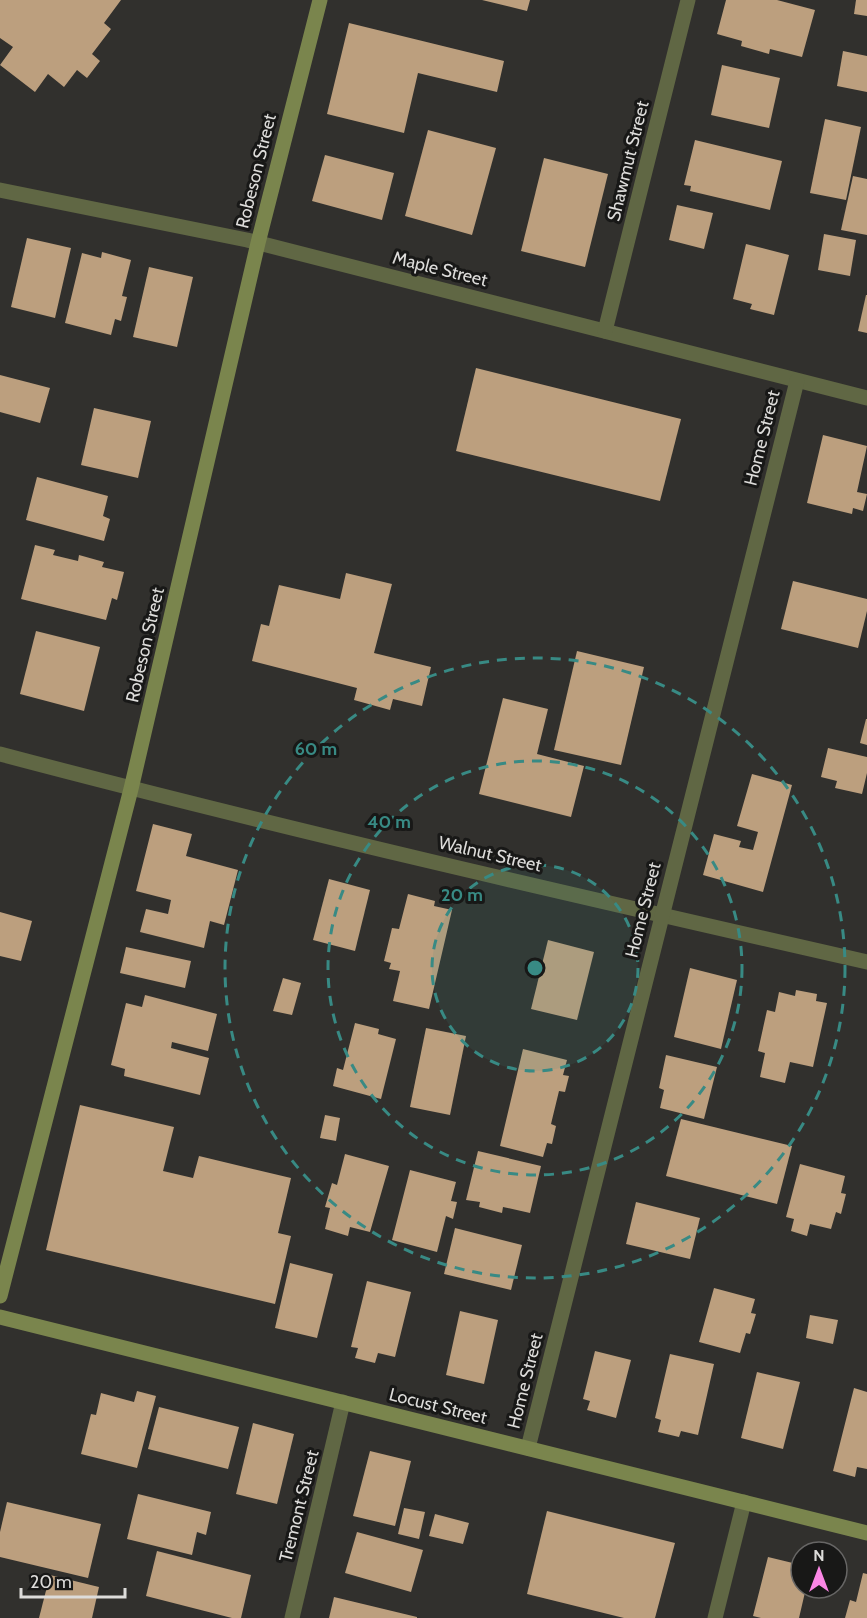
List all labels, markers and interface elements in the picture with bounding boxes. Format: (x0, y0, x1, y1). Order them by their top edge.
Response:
street label: Shawmut Street (602, 99, 654, 223)
street label: Robeson Street (231, 111, 281, 231)
street label: Maple Street (390, 247, 490, 291)
street label: Home Street (740, 388, 784, 488)
street label: Robeson Street (121, 585, 169, 705)
text: 60 m (295, 738, 337, 760)
text: 40 m (367, 811, 411, 833)
street label: Walnut Street (436, 831, 544, 877)
street label: Home Street (621, 860, 665, 960)
text: 20 m (441, 884, 483, 906)
centre of rings (525, 958, 545, 978)
street label: Home Street (503, 1331, 547, 1431)
street label: Locust Street (387, 1383, 489, 1429)
street label: Tremont Street (274, 1448, 324, 1564)
north arrow (789, 1540, 849, 1600)
text: N (813, 1546, 825, 1565)
scale bar (21, 1561, 124, 1599)
text: 20 m (30, 1571, 72, 1593)

